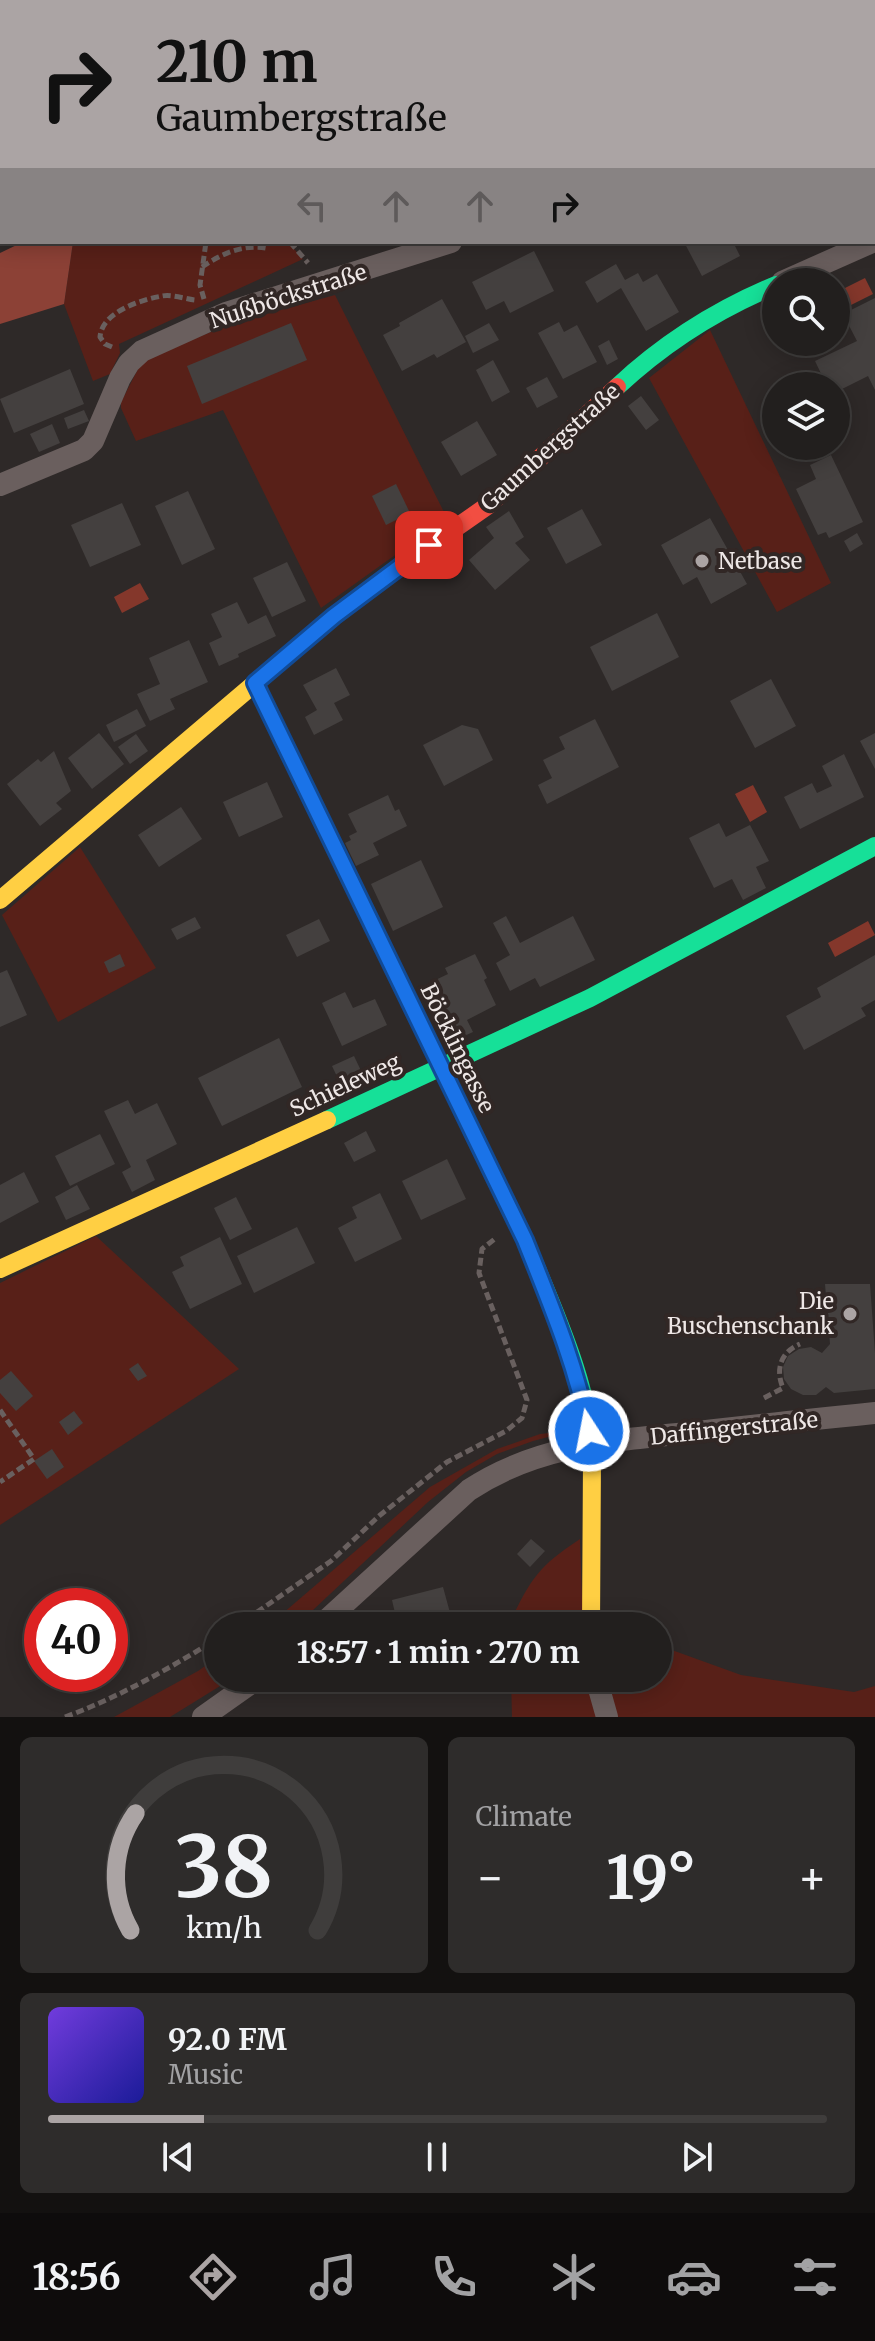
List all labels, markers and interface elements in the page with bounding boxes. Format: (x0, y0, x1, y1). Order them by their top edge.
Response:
text: 210 m (156, 27, 318, 97)
icon: right (24, 32, 128, 136)
text: Gaumbergstraße (156, 96, 447, 141)
icon: left (290, 184, 334, 228)
icon: ahead (374, 184, 418, 228)
icon: ahead (458, 184, 502, 228)
icon: right (542, 184, 586, 228)
street label: Nußböckstraße (206, 257, 370, 335)
map controls (762, 268, 850, 460)
button: search (762, 268, 850, 356)
button: layers (762, 372, 850, 460)
street label: Gaumbergstraße (475, 377, 625, 517)
pin (395, 511, 463, 579)
icon: arrive (407, 523, 451, 567)
place label: Netbase (718, 547, 802, 575)
marker: Netbase (693, 552, 711, 570)
street label: Böcklingasse (415, 979, 501, 1117)
street label: Schieleweg (285, 1047, 405, 1123)
place label: Die Buschenschank (667, 1287, 834, 1340)
marker: Die Buschenschank (841, 1305, 859, 1323)
position arrow (547, 1389, 631, 1473)
street label: Daffingerstraße (649, 1405, 819, 1451)
speed limit sign: 40 (24, 1588, 128, 1692)
text: 18:57 · 1 min · 270 m (296, 1633, 580, 1671)
text: Climate (476, 1800, 572, 1833)
text: 38 (175, 1815, 273, 1920)
text: 19° (606, 1840, 696, 1915)
text: − (476, 1850, 505, 1905)
text: + (798, 1850, 827, 1905)
text: km/h (186, 1910, 262, 1946)
text: 92.0 FM (168, 2020, 287, 2058)
text: Music (168, 2058, 243, 2091)
icon: previous (156, 2135, 200, 2179)
icon: pause (415, 2135, 459, 2179)
icon: next (675, 2135, 719, 2179)
icon: directions (185, 2249, 241, 2305)
icon: music (305, 2249, 361, 2305)
icon: phone (426, 2249, 482, 2305)
icon: climate (546, 2249, 602, 2305)
icon: car (666, 2249, 722, 2305)
icon: filters (787, 2249, 843, 2305)
text: 18:56 (32, 2255, 121, 2300)

